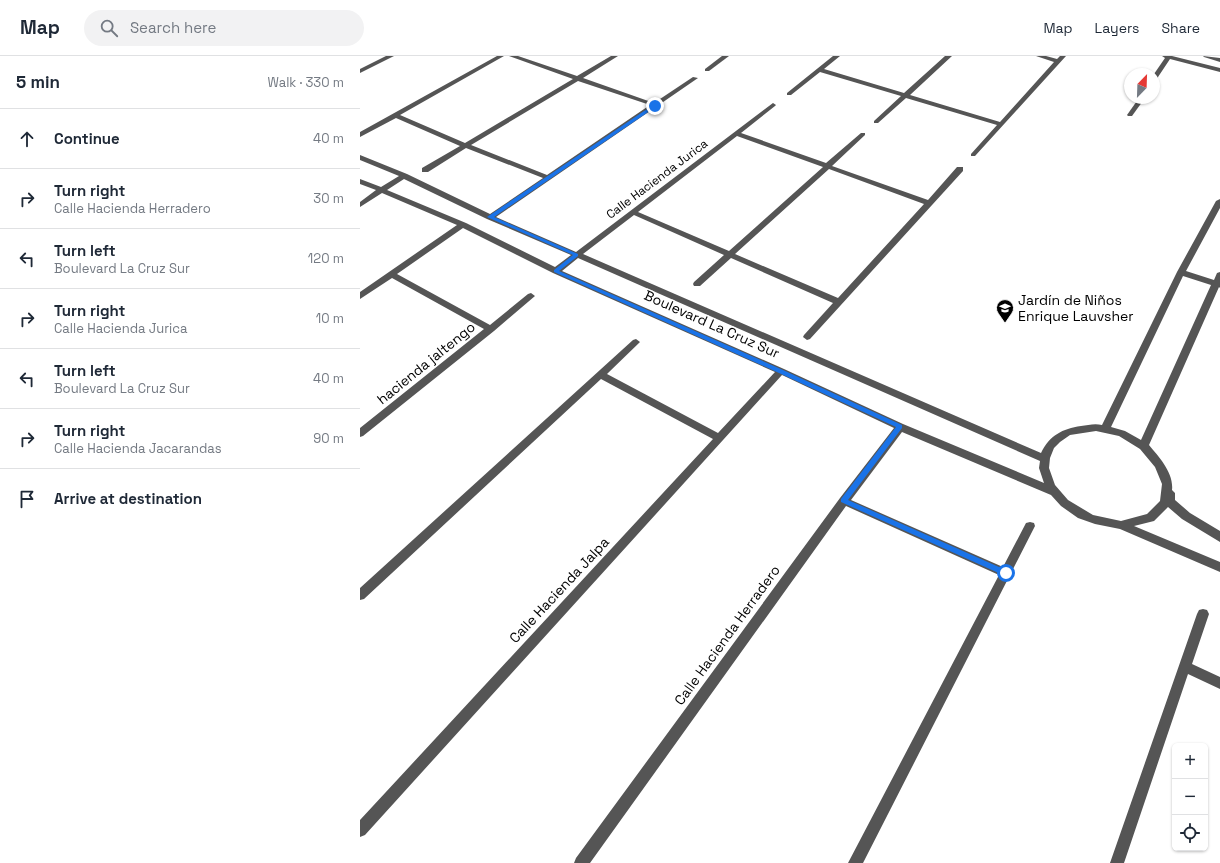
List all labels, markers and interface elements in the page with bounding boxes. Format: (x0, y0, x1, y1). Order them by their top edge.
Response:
search box (84, 10, 364, 46)
text: Map (20, 15, 60, 40)
icon: search (98, 17, 120, 39)
text: Search here (130, 18, 216, 37)
text: Map (1043, 19, 1073, 37)
text: Layers (1095, 19, 1139, 37)
text: Share (1161, 19, 1200, 37)
north arrow (1124, 68, 1160, 104)
text: 5 min (16, 71, 60, 93)
text: Walk · 330 m (267, 74, 344, 91)
route end (646, 97, 664, 115)
icon: ahead (16, 128, 38, 150)
text: Continue (54, 129, 120, 148)
text: 40 m (313, 130, 344, 147)
street label: Calle Hacienda Jurica (603, 135, 711, 222)
text: Turn right (54, 181, 125, 200)
icon: right (16, 188, 38, 210)
text: 30 m (313, 190, 344, 207)
text: Calle Hacienda Herradero (54, 200, 211, 217)
text: Turn left (54, 241, 116, 260)
icon: left (16, 248, 38, 270)
text: 120 m (308, 250, 344, 267)
text: Boulevard La Cruz Sur (54, 260, 190, 277)
street label: Boulevard La Cruz Sur (641, 286, 783, 362)
place label: Jardín de Niños Enrique Lauvsher (1018, 291, 1134, 325)
school or university icon: Jardín de Niños Enrique Lauvsher (995, 298, 1015, 323)
text: Turn right (54, 301, 125, 320)
icon: right (16, 308, 38, 330)
text: 10 m (316, 310, 344, 327)
street label: hacienda jaltengo (373, 318, 479, 408)
text: Calle Hacienda Jurica (54, 320, 188, 337)
text: Turn left (54, 361, 116, 380)
icon: left (16, 368, 38, 390)
text: 40 m (313, 370, 344, 387)
text: Boulevard La Cruz Sur (54, 380, 190, 397)
text: Turn right (54, 421, 125, 440)
icon: right (16, 428, 38, 450)
text: 90 m (313, 430, 344, 447)
text: Calle Hacienda Jacarandas (54, 440, 222, 457)
icon: arrive (16, 488, 38, 510)
text: Arrive at destination (54, 489, 202, 508)
street label: Calle Hacienda Jalpa (505, 533, 613, 647)
street label: Calle Hacienda Herradero (670, 561, 784, 709)
route start (997, 564, 1015, 582)
map controls (1172, 743, 1208, 851)
button: + (1172, 743, 1208, 779)
button: − (1172, 779, 1208, 815)
button: locate (1172, 815, 1208, 851)

